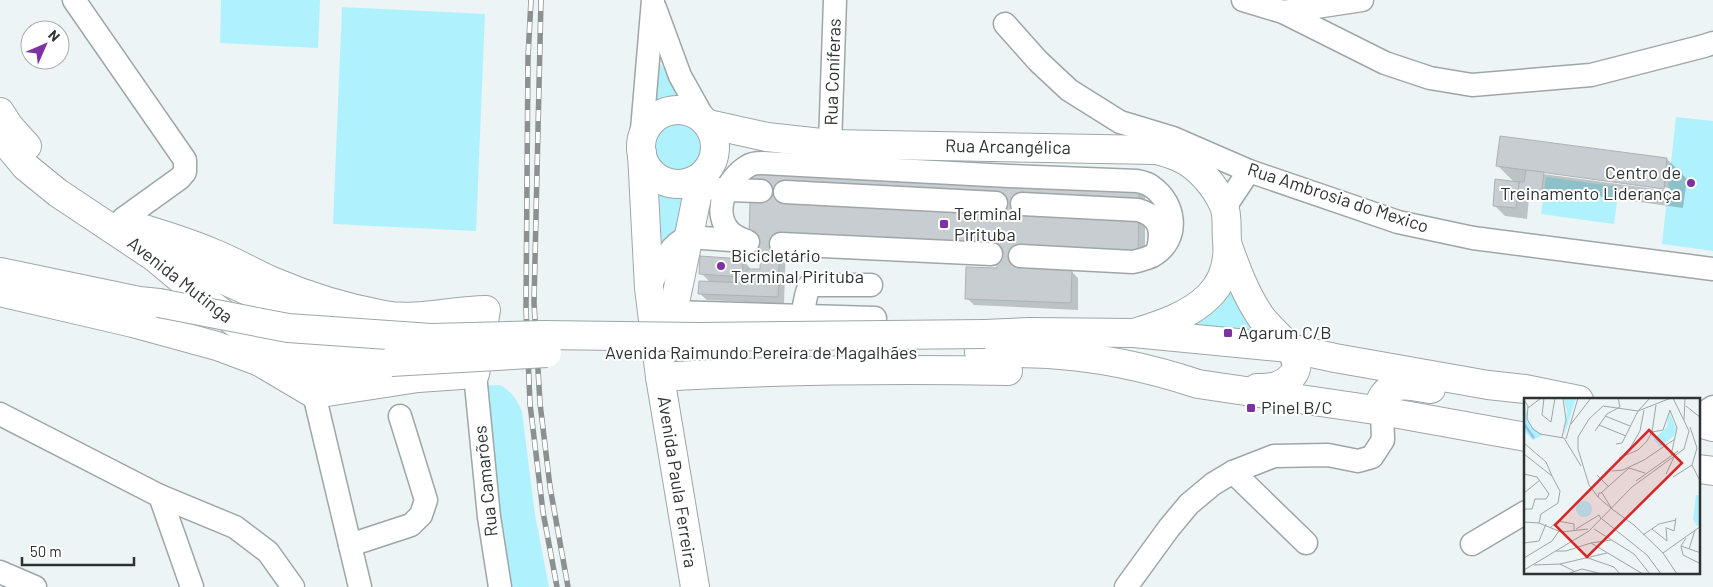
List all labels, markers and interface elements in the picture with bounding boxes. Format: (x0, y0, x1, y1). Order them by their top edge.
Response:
street label: Rua Coníferas (819, 18, 845, 126)
north arrow (20, 20, 70, 70)
text: N (45, 26, 64, 45)
street label: Rua Arcangélica (945, 134, 1071, 158)
street label: Rua Ambrosia do Mexico (1245, 157, 1432, 237)
place label: Centro de Treinamento Liderança (1500, 161, 1681, 204)
marker: Centro de Treinamento Liderança (1685, 177, 1697, 189)
place label: Terminal Pirituba (954, 202, 1022, 245)
marker: Terminal Pirituba (938, 218, 950, 230)
street label: Avenida Mutinga (124, 231, 238, 327)
place label: Bicicletário Terminal Pirituba (731, 244, 864, 287)
marker: Bicicletário Terminal Pirituba (715, 260, 727, 272)
place label: Agarum C/B (1238, 321, 1331, 343)
marker: Agarum C/B (1222, 327, 1234, 339)
street label: Avenida Raimundo Pereira de Magalhães (605, 341, 917, 363)
street label: Avenida Paula Ferreira (654, 394, 702, 569)
place label: Pinel B/C (1261, 396, 1332, 418)
inset map (1524, 398, 1700, 574)
marker: Pinel B/C (1245, 402, 1257, 414)
street label: Rua Camarões (468, 424, 502, 538)
scale bar (22, 534, 135, 566)
text: 50 m (30, 542, 62, 560)

